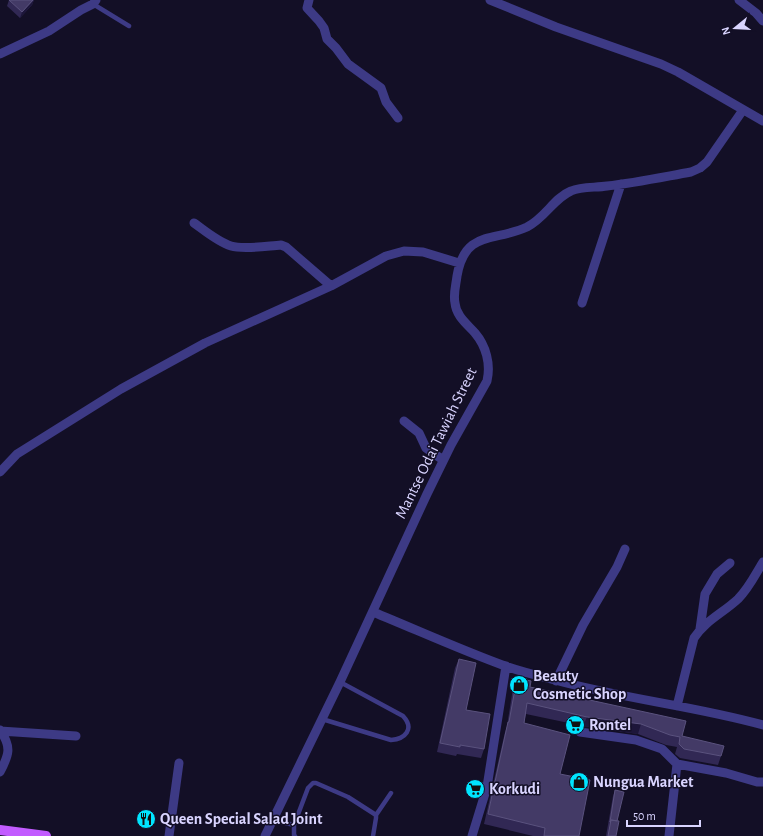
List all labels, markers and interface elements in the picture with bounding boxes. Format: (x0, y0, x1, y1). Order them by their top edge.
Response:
north arrow (715, 8, 755, 48)
text: N (720, 26, 732, 36)
street label: Mantse Odai Tawiah Street (392, 365, 480, 521)
place label: Beauty Cosmetic Shop (533, 668, 626, 702)
shop icon: Beauty Cosmetic Shop (508, 674, 530, 696)
supermarket icon: Rontel (564, 714, 586, 736)
place label: Rontel (589, 717, 631, 733)
shop icon: Nungua Market (568, 771, 590, 793)
place label: Nungua Market (593, 774, 694, 790)
supermarket icon: Korkudi (464, 778, 486, 800)
place label: Korkudi (489, 781, 540, 797)
scale bar (627, 802, 700, 828)
restaurant icon: Queen Special Salad Joint (135, 808, 157, 830)
text: 50 m (633, 810, 656, 822)
place label: Queen Special Salad Joint (160, 811, 323, 828)

